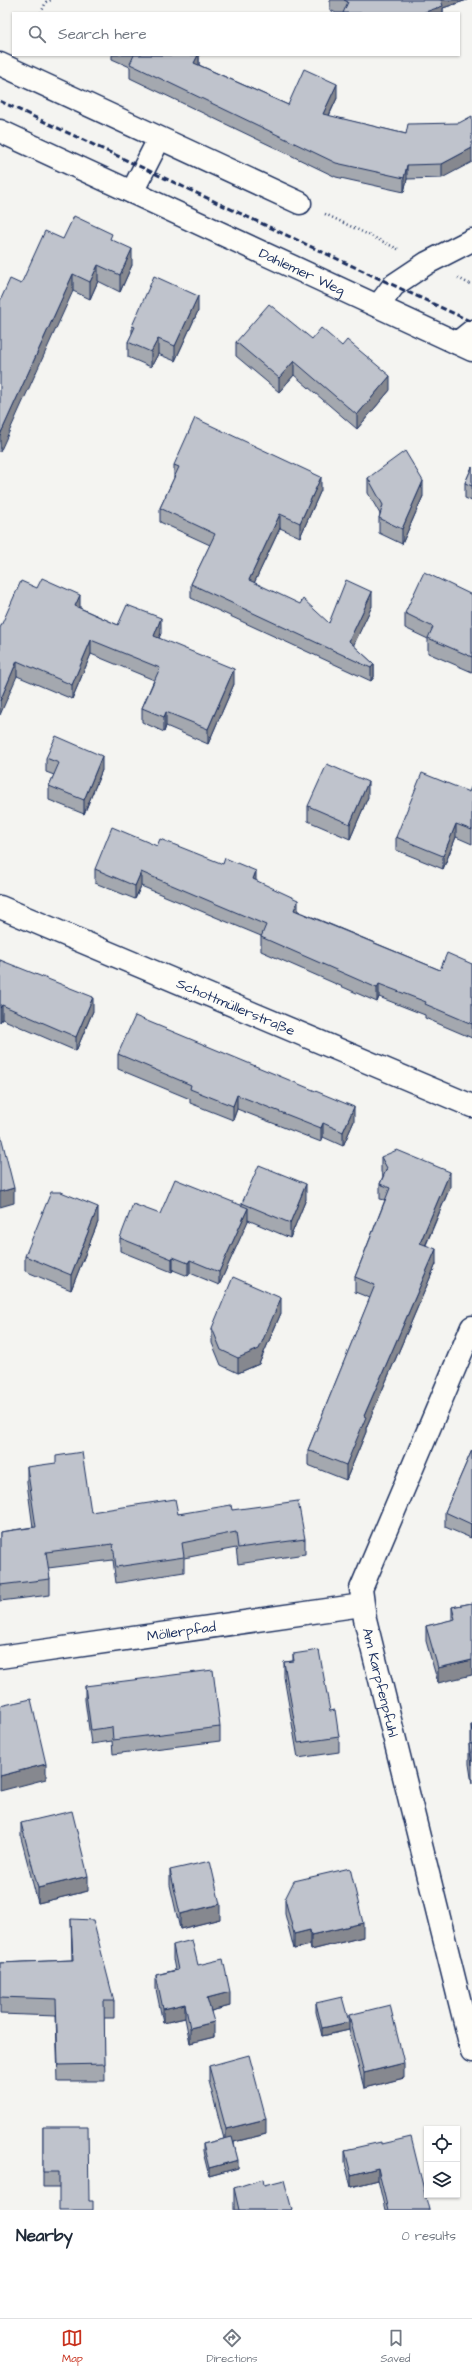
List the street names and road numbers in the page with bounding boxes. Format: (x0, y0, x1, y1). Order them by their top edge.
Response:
street label: Dahlemer Weg (255, 243, 348, 301)
street label: Schottmüllerstraße (173, 974, 298, 1041)
street label: Möllerpfad (145, 1617, 217, 1647)
street label: Am Karpfenpfuhl (357, 1626, 403, 1739)

